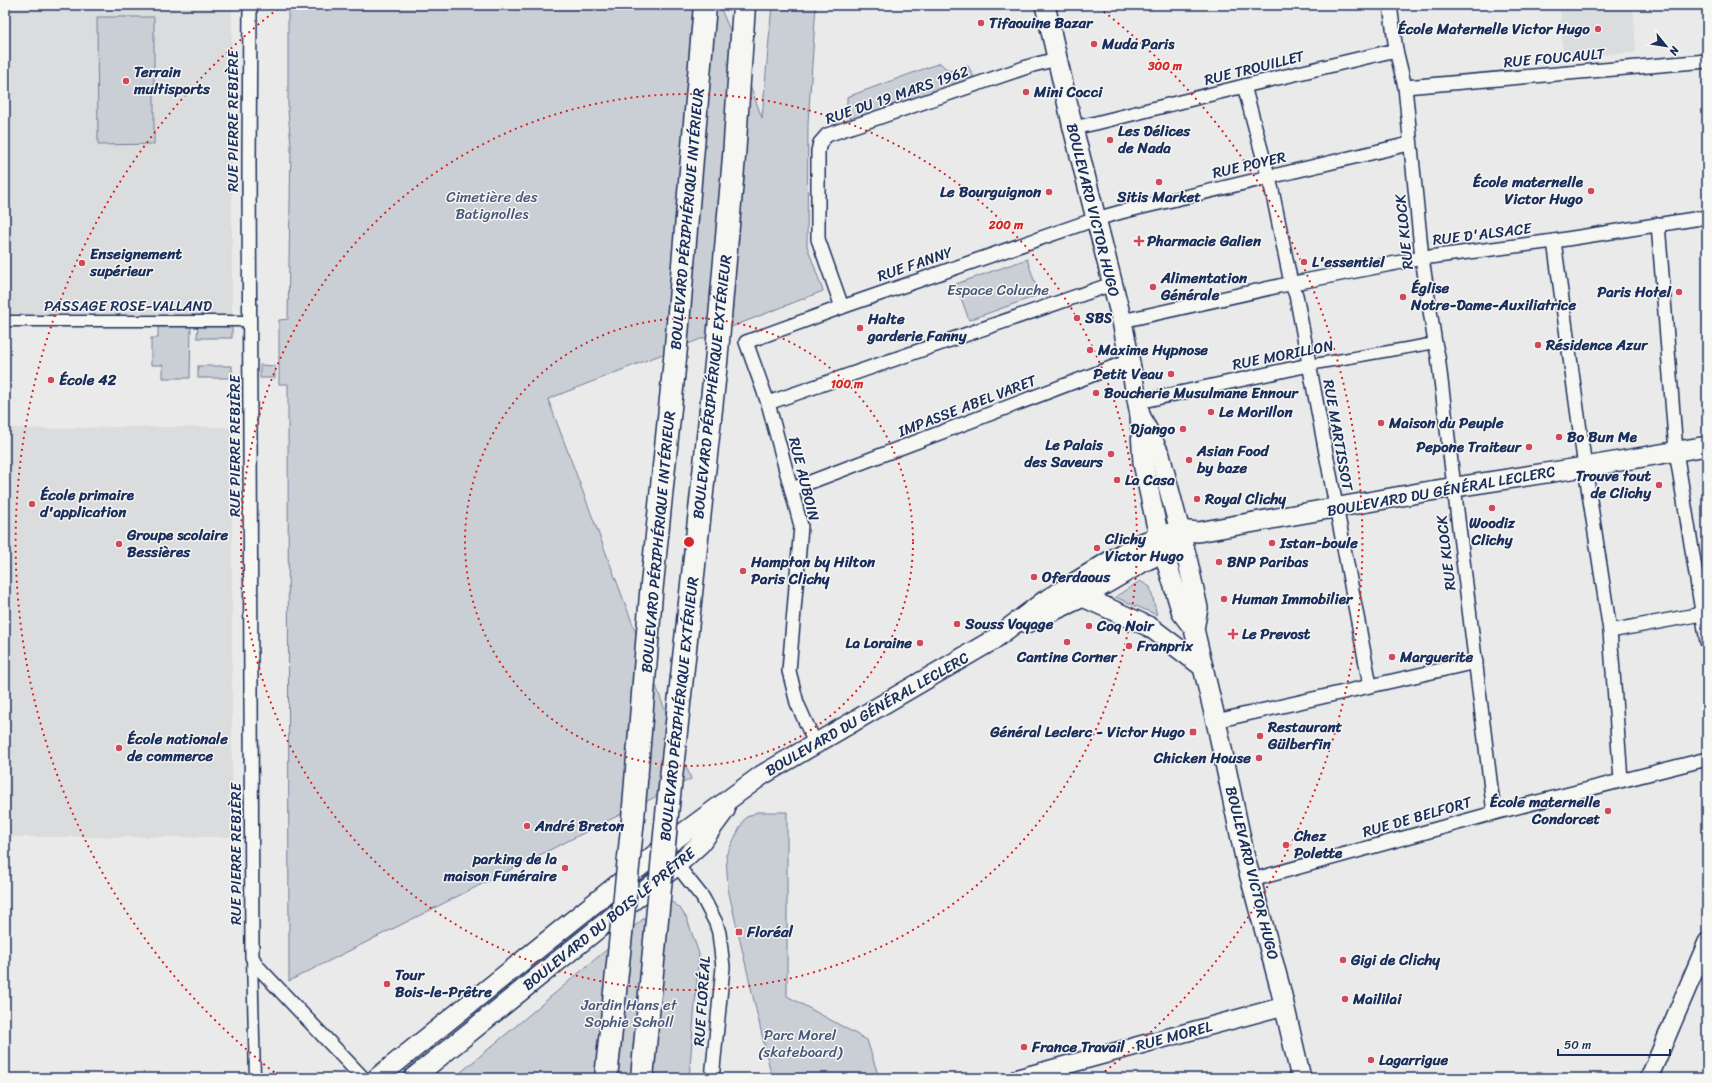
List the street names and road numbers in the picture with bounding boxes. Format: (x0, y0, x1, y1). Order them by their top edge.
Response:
street label: RUE FOUCAULT (1502, 41, 1607, 75)
street label: RUE TROUILLET (1201, 43, 1308, 93)
street label: RUE PIERRE REBIÈRE (220, 48, 246, 192)
street label: RUE DU 19 MARS 1962 (822, 58, 973, 132)
street label: BOULEVARD PÉRIPHÉRIQUE INTÉRIEUR (663, 87, 711, 351)
street label: BOULEVARD VICTOR HUGO (1059, 120, 1127, 300)
street label: RUE POYER (1210, 144, 1288, 186)
street label: RUE KLOCK (1387, 192, 1421, 271)
street label: RUE D'ALSACE (1431, 215, 1535, 253)
street label: RUE FANNY (874, 239, 957, 289)
street label: BOULEVARD PÉRIPHÉRIQUE EXTÉRIEUR (685, 254, 739, 520)
street label: PASSAGE ROSE-VALLAND (44, 293, 212, 319)
street label: RUE MORILLON (1230, 332, 1336, 378)
street label: IMPASSE ABEL VARET (893, 367, 1041, 445)
street label: RUE PIERRE REBIÈRE (222, 373, 248, 517)
street label: RUE MARTISSOT (1315, 377, 1361, 494)
street label: BOULEVARD PÉRIPHÉRIQUE INTÉRIEUR (634, 410, 682, 674)
street label: RUE AUBOIN (781, 434, 827, 524)
street label: BOULEVARD DU GÉNÉRAL LECLERC (1325, 458, 1557, 524)
street label: RUE KLOCK (1428, 513, 1464, 592)
street label: BOULEVARD PÉRIPHÉRIQUE EXTÉRIEUR (652, 576, 706, 842)
street label: BOULEVARD DU GÉNÉRAL LECLERC (760, 645, 974, 783)
street label: RUE PIERRE REBIÈRE (223, 781, 249, 925)
street label: BOULEVARD VICTOR HUGO (1218, 783, 1286, 963)
street label: RUE DE BELFORT (1359, 789, 1476, 845)
street label: BOULEVARD DU BOIS LE PRÊTRE (517, 840, 703, 997)
street label: RUE FLORÉAL (686, 955, 718, 1047)
street label: RUE MOREL (1133, 1013, 1215, 1059)

